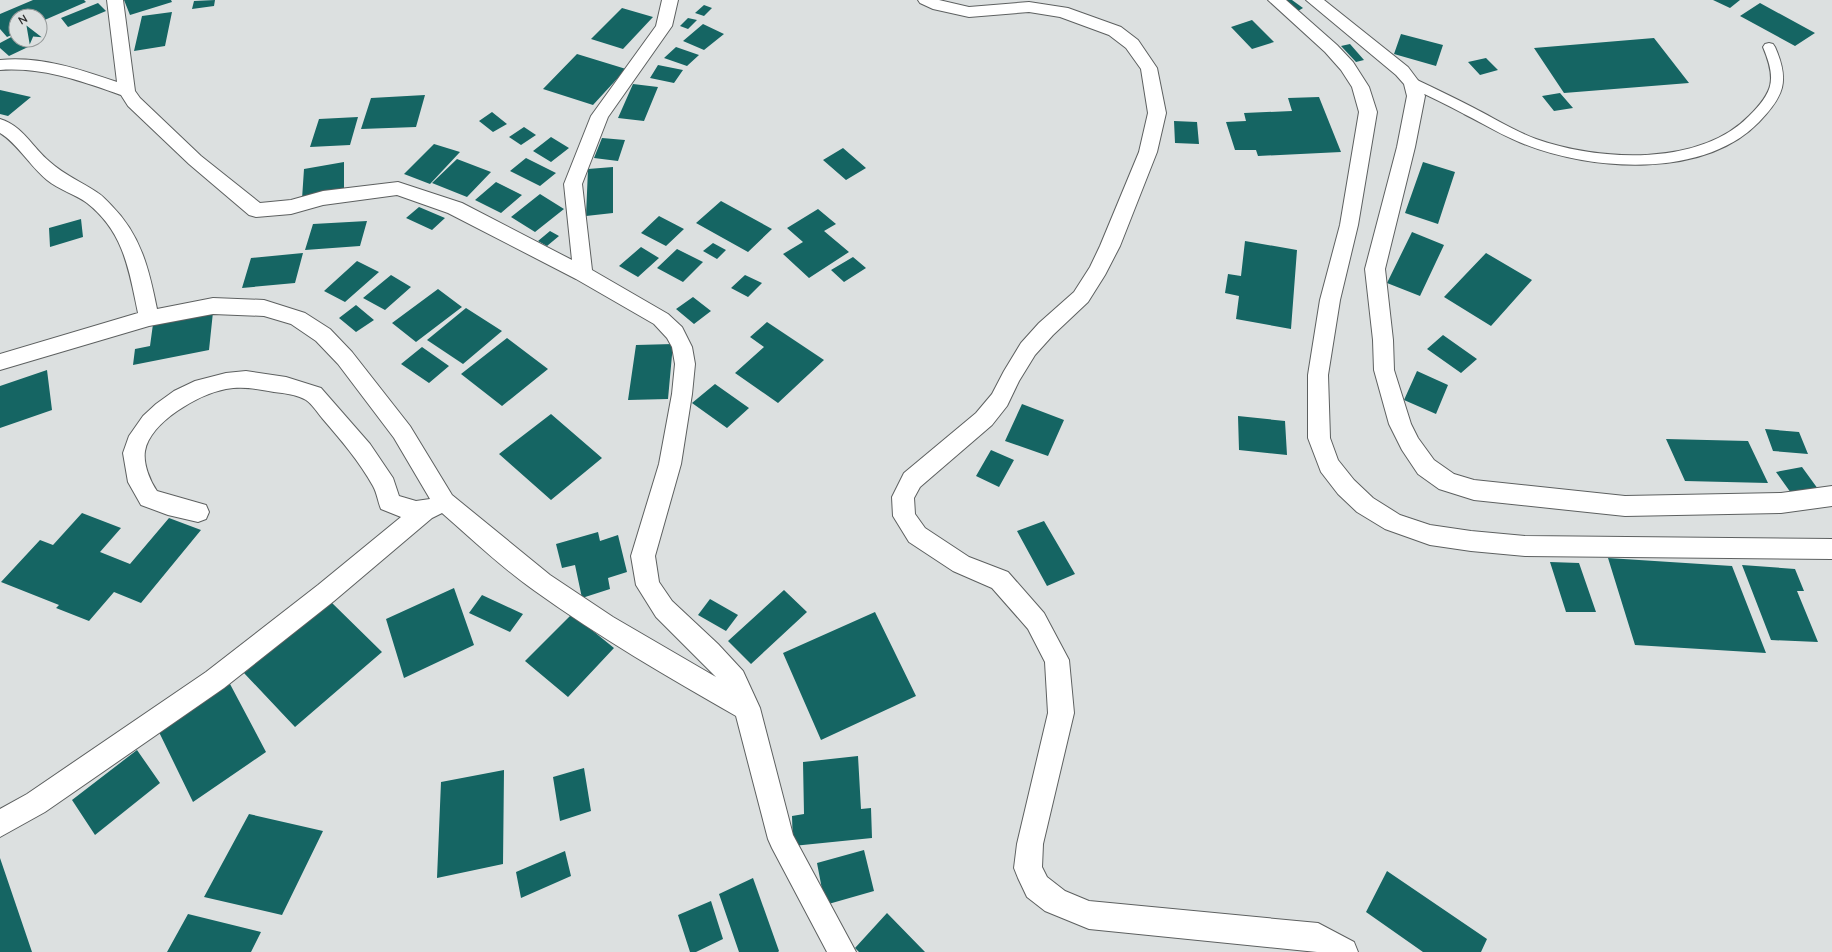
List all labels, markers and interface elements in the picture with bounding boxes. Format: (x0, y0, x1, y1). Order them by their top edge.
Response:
north arrow (8, 8, 48, 48)
text: N (16, 11, 30, 28)

